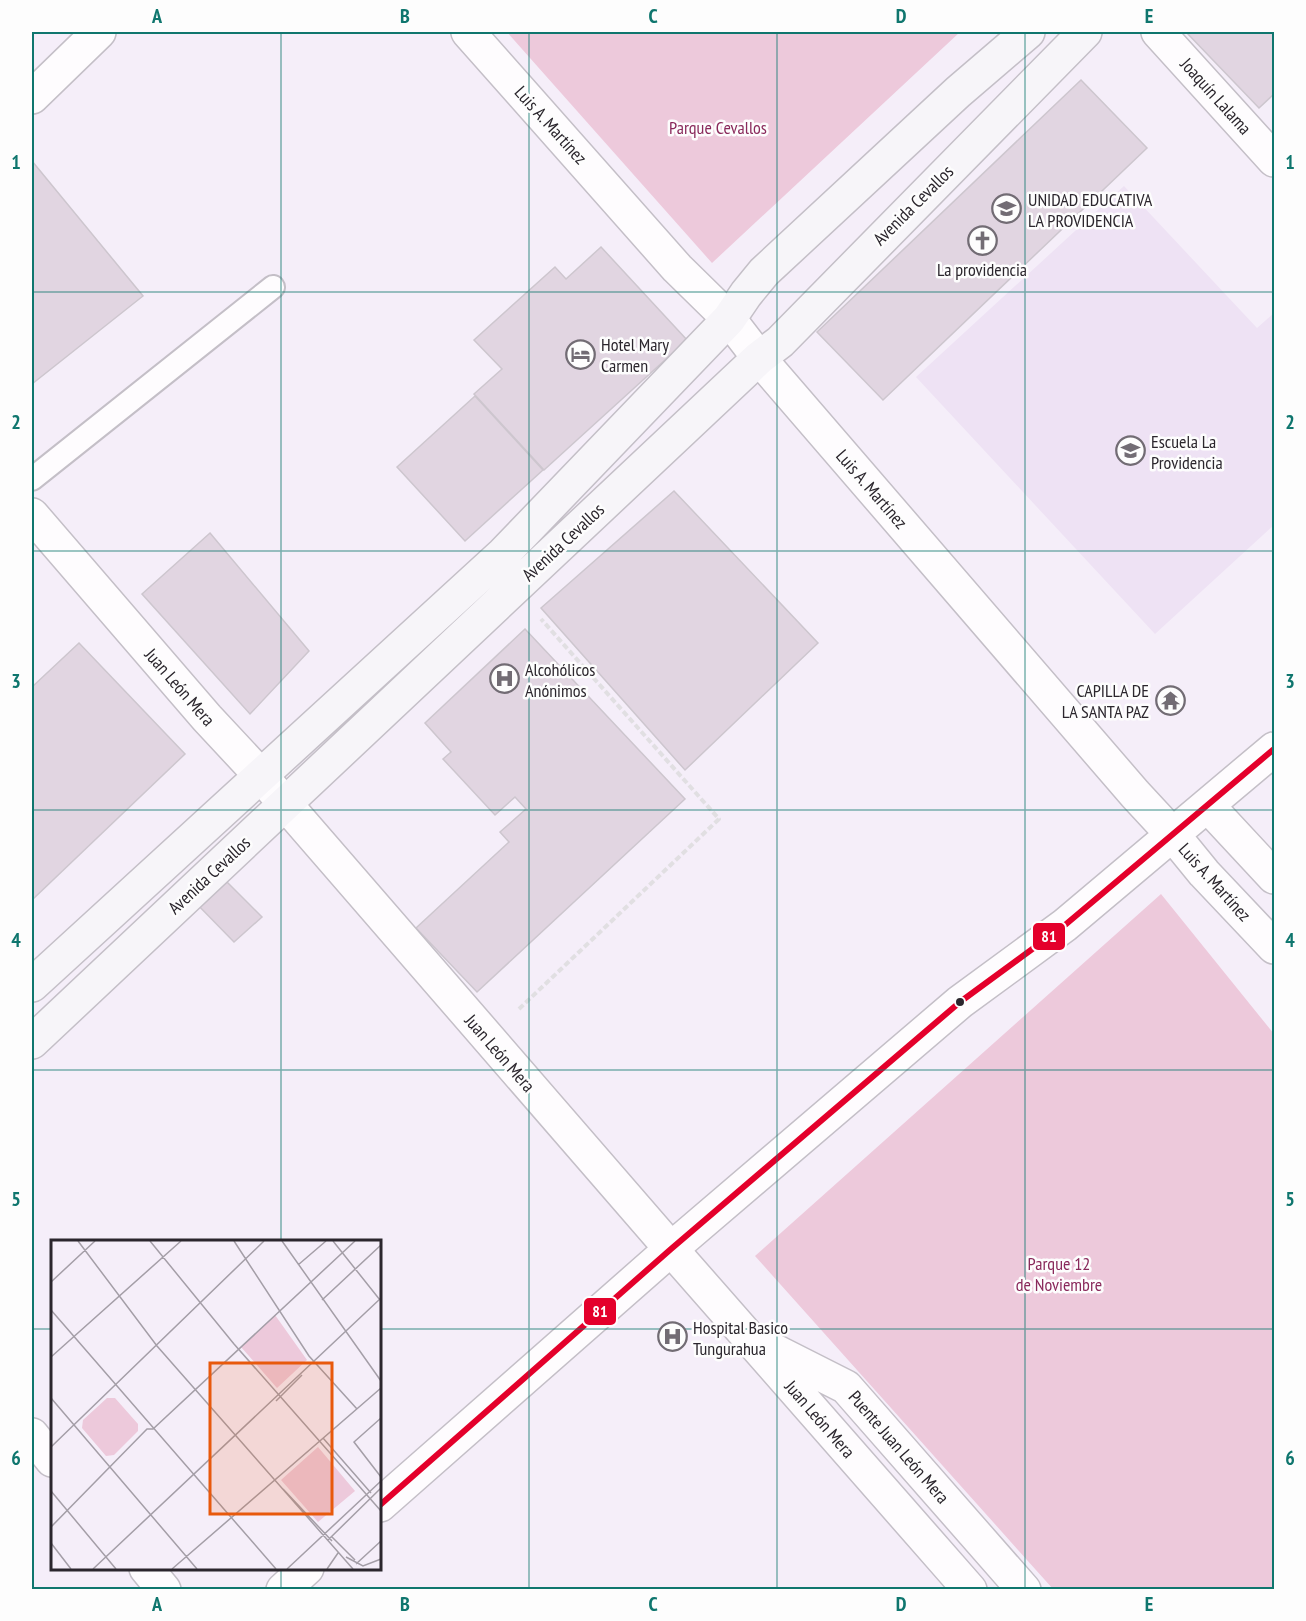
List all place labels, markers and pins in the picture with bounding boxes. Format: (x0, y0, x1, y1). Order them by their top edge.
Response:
place label: UNIDAD EDUCATIVA LA PROVIDENCIA (1028, 188, 1153, 232)
school or university icon: UNIDAD EDUCATIVA LA PROVIDENCIA (991, 193, 1023, 225)
church icon: La providencia (966, 224, 998, 256)
place label: La providencia (937, 258, 1027, 281)
place label: Hotel Mary Carmen (601, 333, 669, 377)
hotel icon: Hotel Mary Carmen (564, 338, 596, 370)
place label: Escuela La Providencia (1151, 430, 1223, 474)
school or university icon: Escuela La Providencia (1114, 435, 1146, 467)
place label: Alcohólicos Anónimos (525, 658, 595, 702)
hospital icon: Alcohólicos Anónimos (488, 663, 520, 695)
place label: CAPILLA DE LA SANTA PAZ (1062, 679, 1149, 723)
temple icon: CAPILLA DE LA SANTA PAZ (1154, 684, 1186, 716)
unlabelled marker (954, 996, 966, 1008)
place label: Hospital Basico Tungurahua (693, 1316, 788, 1360)
hospital icon: Hospital Basico Tungurahua (656, 1321, 688, 1353)

